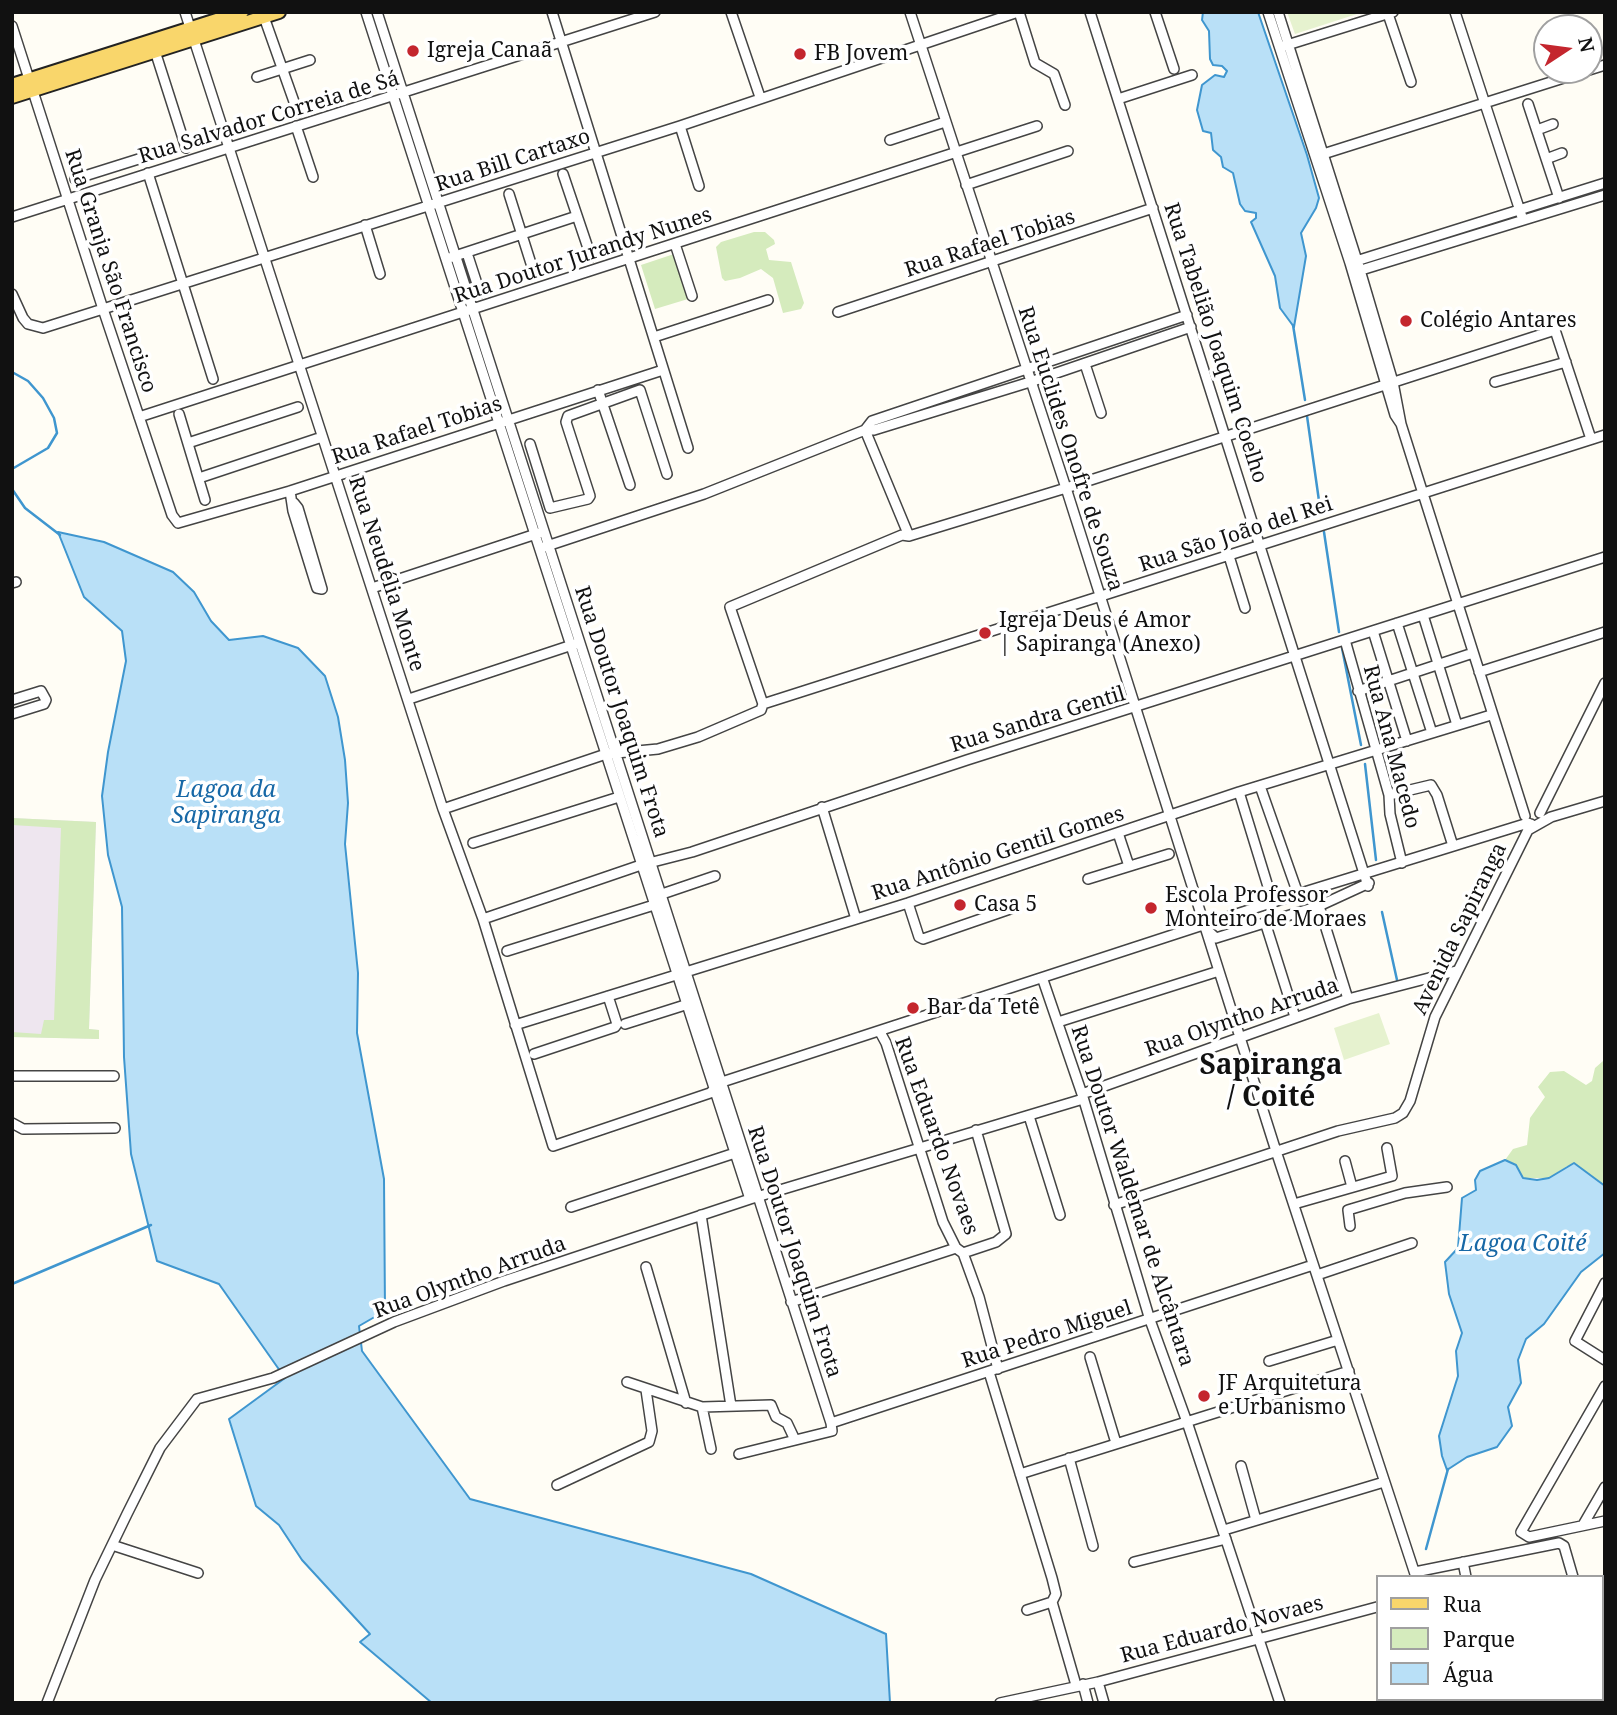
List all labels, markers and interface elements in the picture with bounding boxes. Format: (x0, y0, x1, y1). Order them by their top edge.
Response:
north arrow (1533, 14, 1603, 84)
text: N (1572, 34, 1601, 55)
place label: Igreja Canaã (427, 38, 553, 64)
place label: FB Jovem (814, 41, 908, 67)
marker: Igreja Canaã (405, 43, 421, 59)
marker: FB Jovem (792, 46, 808, 62)
street label: Rua Salvador Correia de Sá (136, 66, 402, 170)
street label: Rua Bill Cartaxo (432, 124, 594, 198)
street label: Rua Granja São Francisco (59, 146, 161, 396)
street label: Rua Tabelião Joaquim Coelho (1158, 200, 1272, 486)
street label: Rua Doutor Jurandy Nunes (451, 202, 715, 310)
street label: Rua Rafael Tobias (902, 205, 1078, 283)
street label: Rua Euclides Onofre de Souza (1012, 303, 1128, 595)
place label: Colégio Antares (1420, 308, 1577, 334)
marker: Colégio Antares (1398, 313, 1414, 329)
street label: Rua Rafael Tobias (329, 392, 505, 470)
street label: Rua Neudélia Monte (343, 473, 429, 675)
street label: Rua São João del Rei (1136, 492, 1336, 578)
street label: Rua Doutor Joaquim Frota (568, 583, 674, 841)
place label: Igreja Deus é Amor | Sapiranga (Anexo) (999, 608, 1201, 658)
marker: Igreja Deus é Amor | Sapiranga (Anexo) (977, 625, 993, 641)
street label: Rua Ana Macedo (1357, 663, 1425, 831)
street label: Rua Sandra Gentil (948, 681, 1128, 759)
water label: Lagoa da Sapiranga (171, 776, 281, 830)
street label: Rua Antônio Gentil Gomes (869, 801, 1127, 907)
street label: Avenida Sapiranga (1407, 839, 1513, 1019)
place label: Escola Professor Monteiro de Moraes (1165, 883, 1367, 933)
place label: Casa 5 (974, 892, 1037, 918)
marker: Casa 5 (952, 897, 968, 913)
marker: Escola Professor Monteiro de Moraes (1143, 900, 1159, 916)
street label: Rua Olyntho Arruda (1142, 973, 1342, 1063)
place label: Bar da Tetê (927, 995, 1040, 1021)
marker: Bar da Tetê (905, 1000, 921, 1016)
street label: Rua Doutor Waldemar de Alcântara (1065, 1022, 1199, 1370)
street label: Rua Eduardo Novaes (888, 1034, 984, 1238)
district label: Sapiranga / Coité (1200, 1049, 1342, 1115)
street label: Rua Doutor Joaquim Frota (741, 1123, 847, 1381)
water label: Lagoa Coité (1459, 1230, 1587, 1258)
street label: Rua Olyntho Arruda (370, 1231, 570, 1325)
street label: Rua Pedro Miguel (959, 1296, 1135, 1374)
place label: JF Arquitetura e Urbanismo (1218, 1371, 1362, 1421)
marker: JF Arquitetura e Urbanismo (1196, 1388, 1212, 1404)
legend (1376, 1575, 1603, 1701)
text: Rua (1443, 1590, 1482, 1618)
street label: Rua Eduardo Novaes (1118, 1591, 1326, 1669)
text: Parque (1443, 1625, 1515, 1653)
text: Água (1443, 1660, 1494, 1688)

